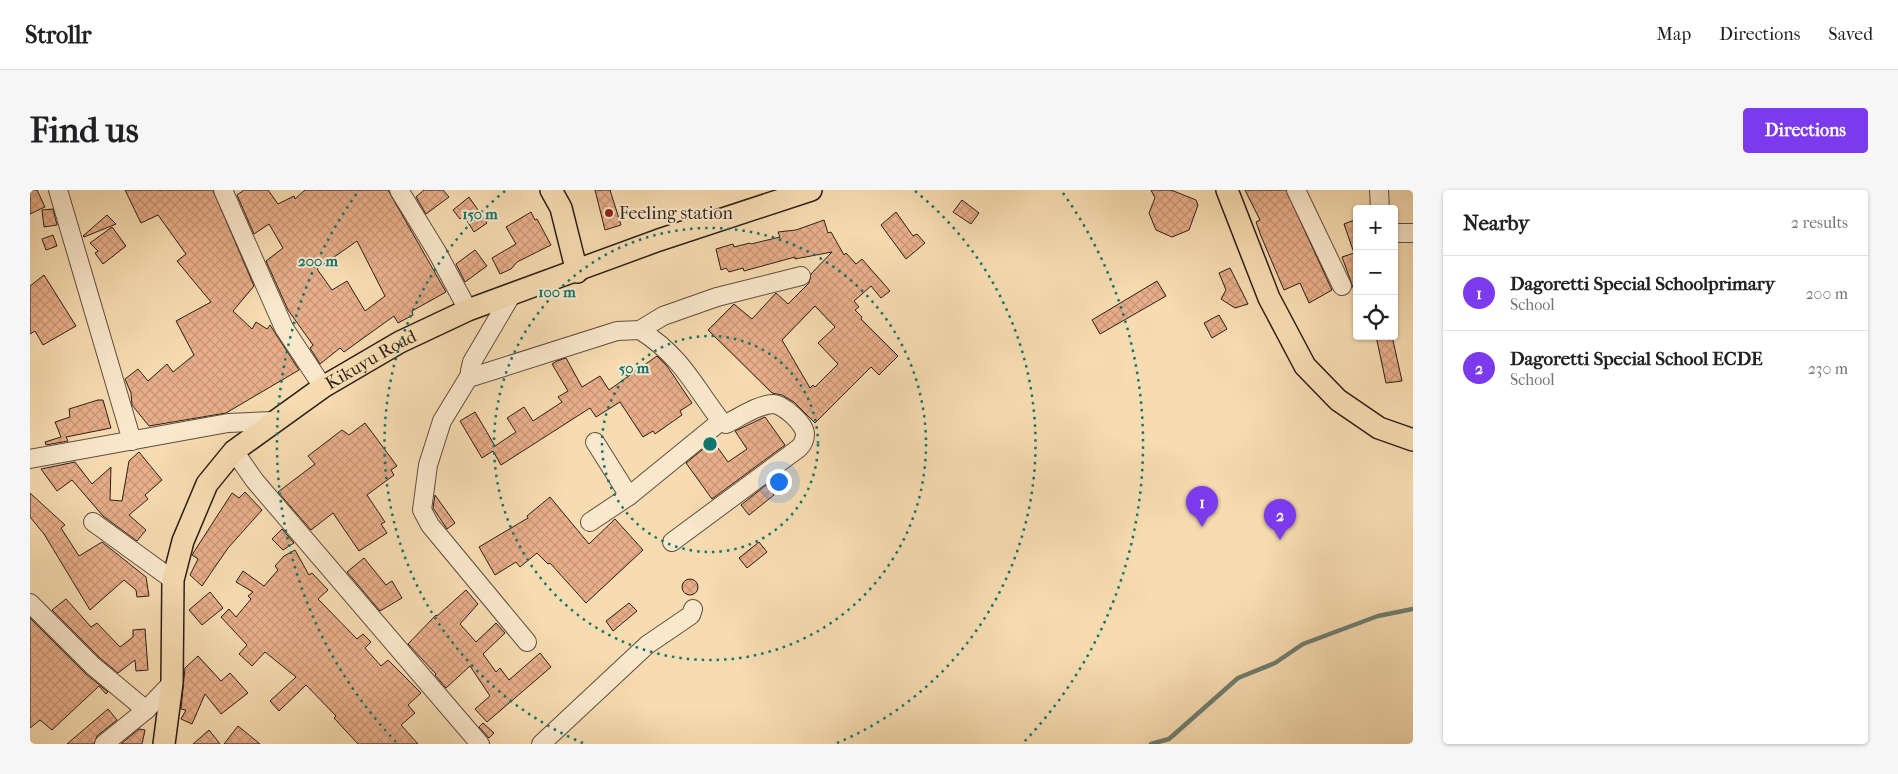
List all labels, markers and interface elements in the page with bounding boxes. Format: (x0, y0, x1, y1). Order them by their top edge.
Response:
text: Strollr (25, 21, 92, 49)
text: Map (1657, 24, 1691, 45)
text: Directions (1719, 24, 1800, 45)
text: Saved (1828, 24, 1873, 45)
button: Directions (1743, 108, 1868, 153)
text: Find us (30, 110, 139, 151)
place label: Feeling station (619, 203, 734, 224)
text: 150 m (462, 205, 498, 223)
map controls (1353, 205, 1398, 340)
button: + (1353, 205, 1398, 250)
marker: Feeling station (603, 207, 615, 219)
text: Nearby (1463, 211, 1529, 235)
text: 2 results (1791, 213, 1848, 232)
button: − (1353, 250, 1398, 295)
text: 200 m (298, 252, 338, 270)
text: Dagoretti Special Schoolprimary (1510, 273, 1775, 295)
text: 100 m (538, 283, 576, 301)
text: 1 (1476, 284, 1482, 303)
text: 200 m (1805, 284, 1848, 303)
button: locate (1353, 295, 1398, 340)
text: School (1510, 295, 1555, 314)
street label: Kikuyu Road (322, 325, 420, 394)
text: Dagoretti Special School ECDE (1510, 348, 1763, 370)
text: 50 m (619, 359, 650, 377)
text: 2 (1475, 359, 1483, 378)
text: 230 m (1808, 359, 1848, 378)
text: School (1510, 370, 1555, 389)
centre of rings (701, 435, 719, 453)
your location (766, 469, 792, 495)
pin: 1 (1186, 486, 1218, 527)
pin: 2 (1264, 499, 1296, 540)

